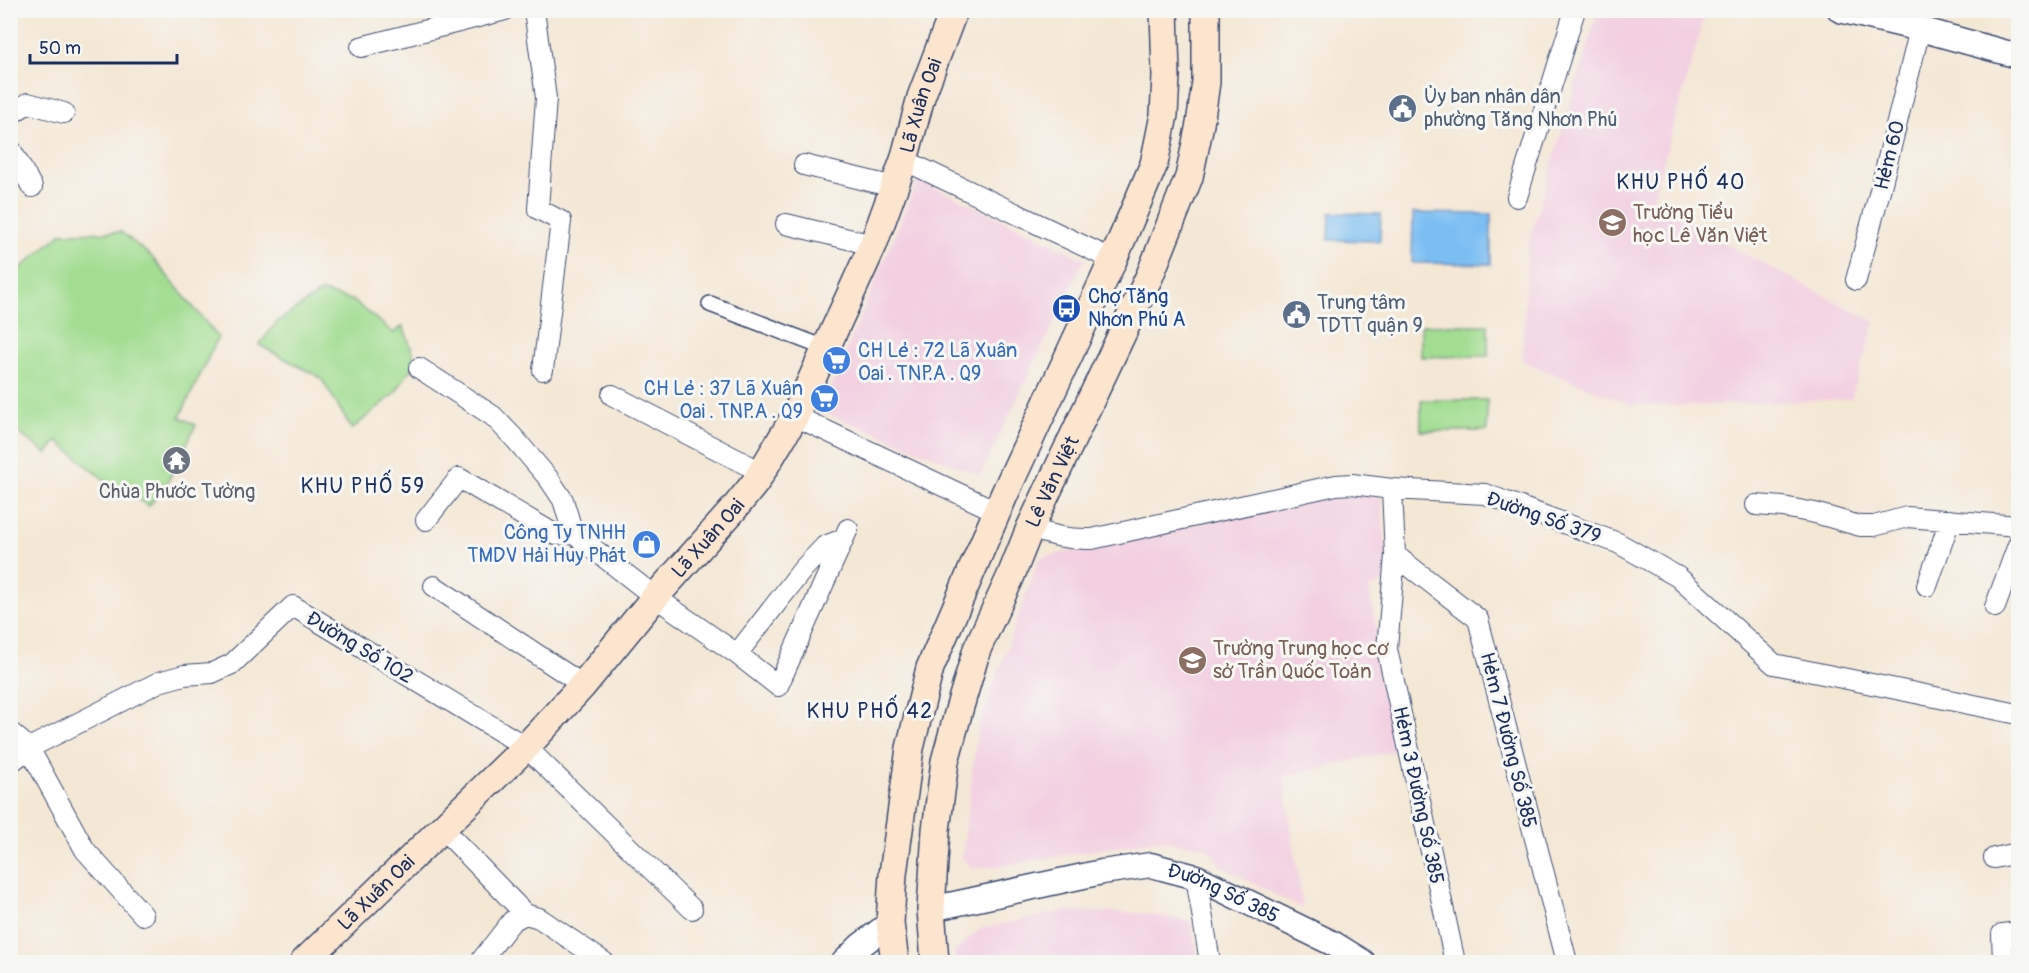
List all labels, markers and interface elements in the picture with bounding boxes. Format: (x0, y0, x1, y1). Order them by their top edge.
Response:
scale bar (30, 27, 177, 65)
text: 50 m (39, 37, 81, 60)
street label: Lã Xuân Oai (894, 55, 948, 156)
place label: Ủy ban nhân dân phường Tăng Nhơn Phú (1424, 84, 1618, 132)
public building icon: Ủy ban nhân dân phường Tăng Nhơn Phú (1387, 92, 1419, 124)
street label: Hẻm 60 (1869, 118, 1910, 192)
district label: KHU PHỐ 40 (1616, 165, 1746, 196)
place label: Trường Tiểu học Lê Văn Việt (1633, 200, 1768, 248)
school or university icon: Trường Tiểu học Lê Văn Việt (1596, 207, 1628, 239)
place label: Chợ Tăng Nhơn Phú A (1088, 284, 1186, 332)
place label: Trung tâm TDTT quận 9 (1317, 290, 1423, 338)
bus stop icon: Chợ Tăng Nhơn Phú A (1051, 292, 1083, 324)
public building icon: Trung tâm TDTT quận 9 (1280, 298, 1312, 330)
place label: CH Lẻ : 72 Lã Xuân Oai . TNP.A . Q9 (858, 338, 1017, 386)
supermarket icon: CH Lẻ : 72 Lã Xuân Oai . TNP.A . Q9 (821, 345, 853, 377)
place label: CH Lẻ : 37 Lã Xuân Oai . TNP.A . Q9 (644, 376, 803, 424)
supermarket icon: CH Lẻ : 37 Lã Xuân Oai . TNP.A . Q9 (808, 383, 840, 415)
street label: Lê Văn Việt (1020, 431, 1085, 532)
temple icon: Chùa Phước Tường (161, 445, 193, 477)
district label: KHU PHỐ 59 (300, 469, 426, 500)
place label: Chùa Phước Tường (99, 479, 255, 504)
street label: Đường Số 379 (1483, 486, 1605, 549)
street label: Lã Xuân Oai (666, 494, 750, 583)
place label: Công Ty TNHH TMDV Hải Huy Phát (467, 520, 627, 568)
shop icon: Công Ty TNHH TMDV Hải Huy Phát (631, 528, 663, 560)
street label: Đường Số 102 (302, 606, 418, 689)
place label: Trường Trung học cơ sở Trần Quốc Toản (1213, 636, 1389, 684)
school or university icon: Trường Trung học cơ sở Trần Quốc Toản (1176, 644, 1208, 676)
street label: Hẻm 7 Đường Số 385 (1475, 650, 1542, 831)
district label: KHU PHỐ 42 (807, 694, 933, 725)
street label: Hẻm 3 Đường Số 385 (1387, 704, 1450, 886)
street label: Lã Xuân Oai (332, 850, 420, 936)
street label: Đường Số 385 (1165, 858, 1283, 928)

